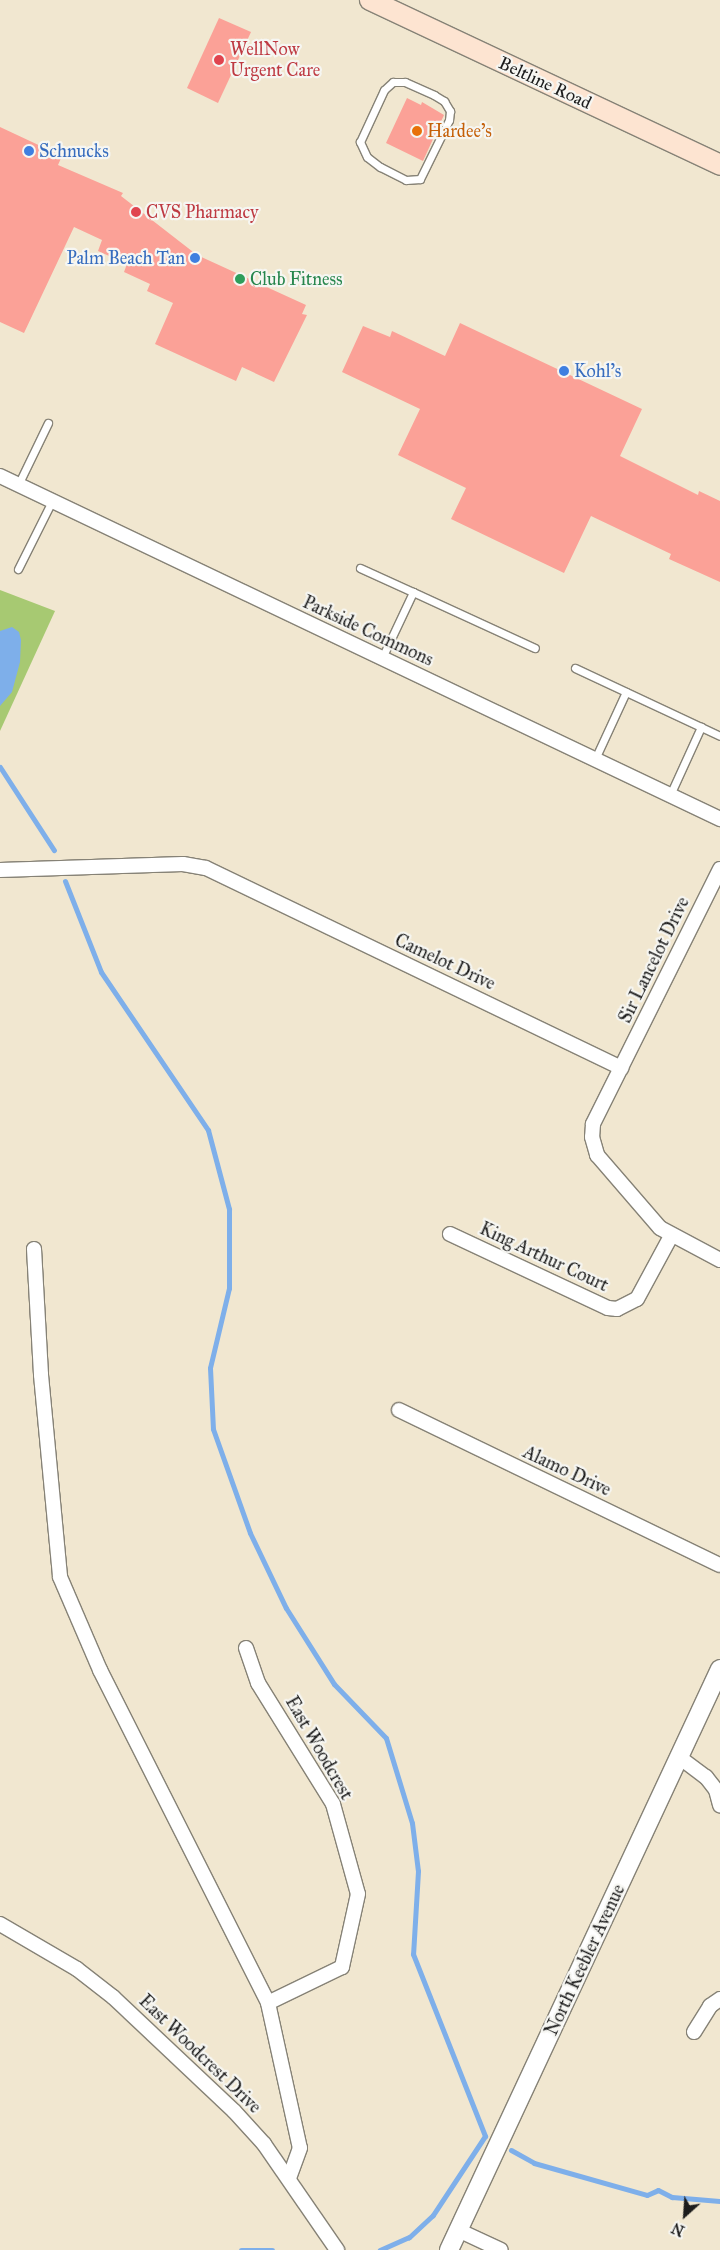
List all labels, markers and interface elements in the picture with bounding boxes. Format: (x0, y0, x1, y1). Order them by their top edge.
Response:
place label: WellNow Urgent Care (230, 39, 320, 82)
street label: Beltline Road (495, 52, 595, 114)
marker: WellNow Urgent Care (212, 53, 226, 67)
place label: Hardee's (427, 120, 492, 142)
marker: Hardee's (411, 125, 423, 137)
place label: Schnucks (39, 140, 109, 162)
marker: Schnucks (23, 145, 35, 157)
place label: CVS Pharmacy (146, 201, 258, 223)
marker: CVS Pharmacy (130, 206, 142, 218)
place label: Palm Beach Tan (66, 247, 185, 269)
marker: Palm Beach Tan (189, 252, 201, 264)
place label: Club Fitness (250, 268, 343, 290)
marker: Club Fitness (234, 273, 246, 285)
place label: Kohl's (574, 360, 621, 382)
marker: Kohl's (558, 365, 570, 377)
street label: Parkside Commons (299, 591, 437, 671)
street label: Sir Lancelot Drive (614, 893, 694, 1027)
street label: Camelot Drive (391, 929, 499, 995)
street label: King Arthur Court (476, 1218, 612, 1296)
street label: Alamo Drive (520, 1441, 614, 1501)
street label: East Woodcrest (281, 1692, 357, 1804)
street label: North Keebler Avenue (540, 1881, 630, 2039)
street label: East Woodcrest Drive (134, 1990, 266, 2118)
north arrow (660, 2190, 710, 2240)
text: N (669, 2219, 687, 2239)

